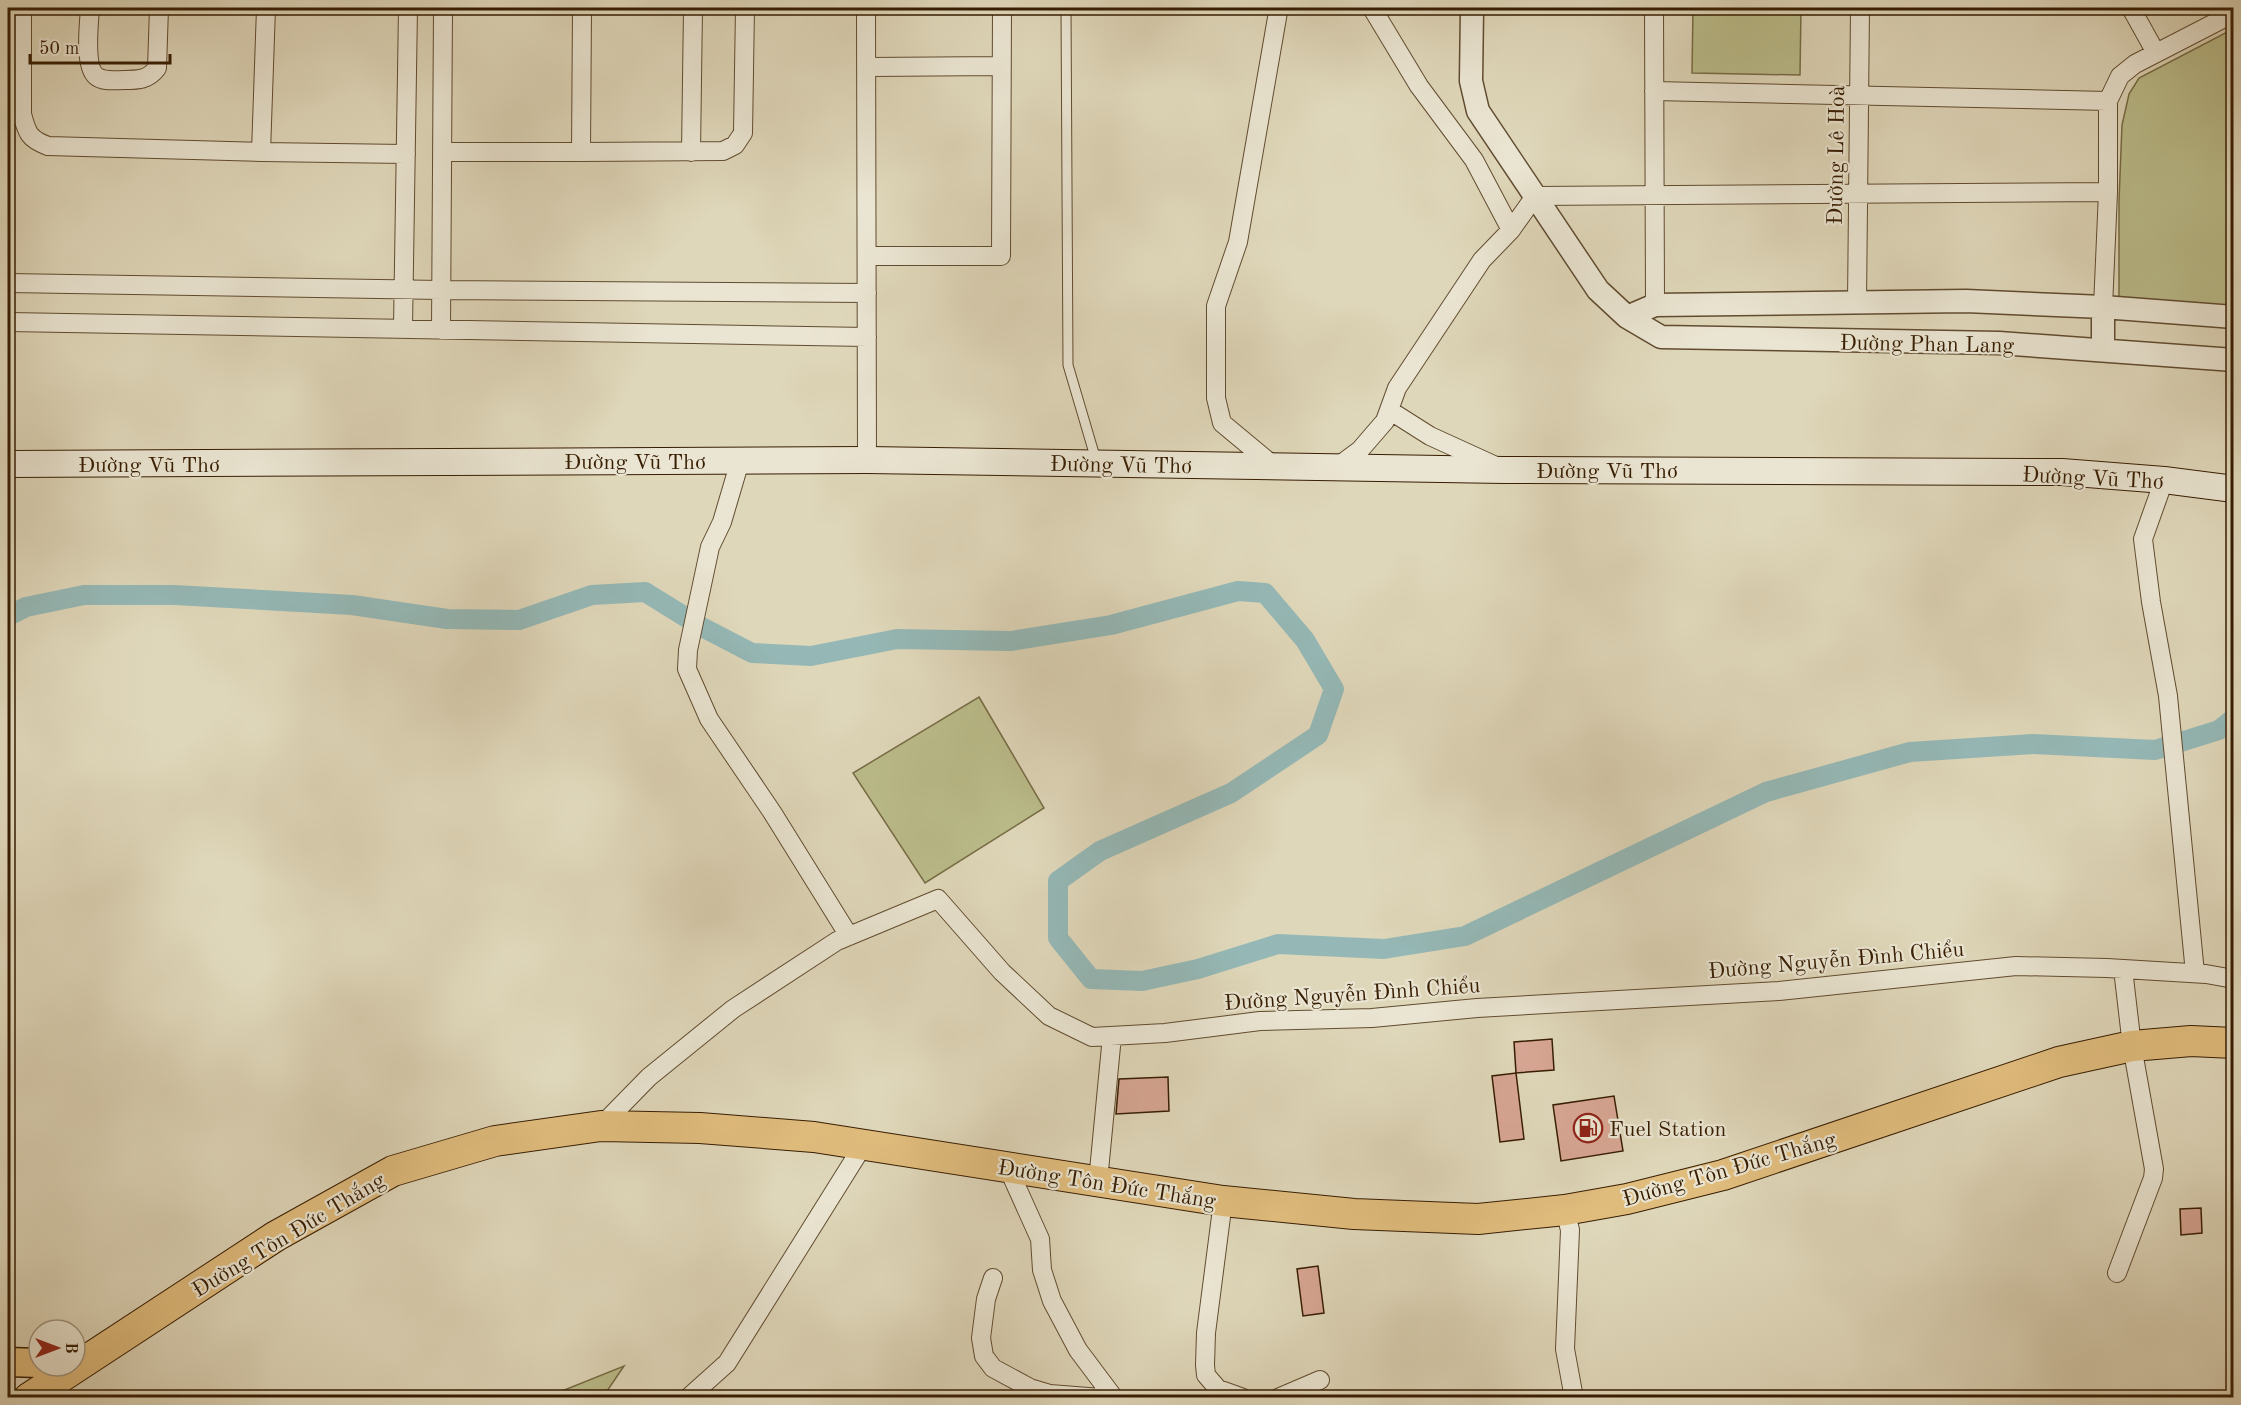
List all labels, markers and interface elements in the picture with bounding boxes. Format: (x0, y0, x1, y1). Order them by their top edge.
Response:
scale bar (30, 27, 170, 65)
text: 50 m (39, 40, 79, 58)
street label: Đường Lê Hoà (1825, 85, 1849, 225)
street label: Đường Phan Lang (1839, 332, 2015, 358)
street label: Đường Vũ Thơ (564, 452, 706, 474)
street label: Đường Vũ Thơ (1050, 454, 1192, 478)
street label: Đường Vũ Thơ (78, 455, 220, 477)
street label: Đường Vũ Thơ (1536, 461, 1678, 483)
street label: Đường Vũ Thơ (2021, 464, 2164, 494)
street label: Đường Nguyễn Đình Chiểu (1707, 938, 1965, 983)
street label: Đường Nguyễn Đình Chiểu (1223, 974, 1481, 1015)
fuel station icon: Fuel Station (1572, 1112, 1604, 1144)
place label: Fuel Station (1609, 1119, 1727, 1141)
street label: Đường Tôn Đức Thắng (1620, 1128, 1839, 1211)
street label: Đường Tôn Đức Thắng (996, 1156, 1218, 1213)
street label: Đường Tôn Đức Thắng (188, 1168, 389, 1302)
north arrow (27, 1318, 87, 1378)
text: B (62, 1342, 78, 1354)

